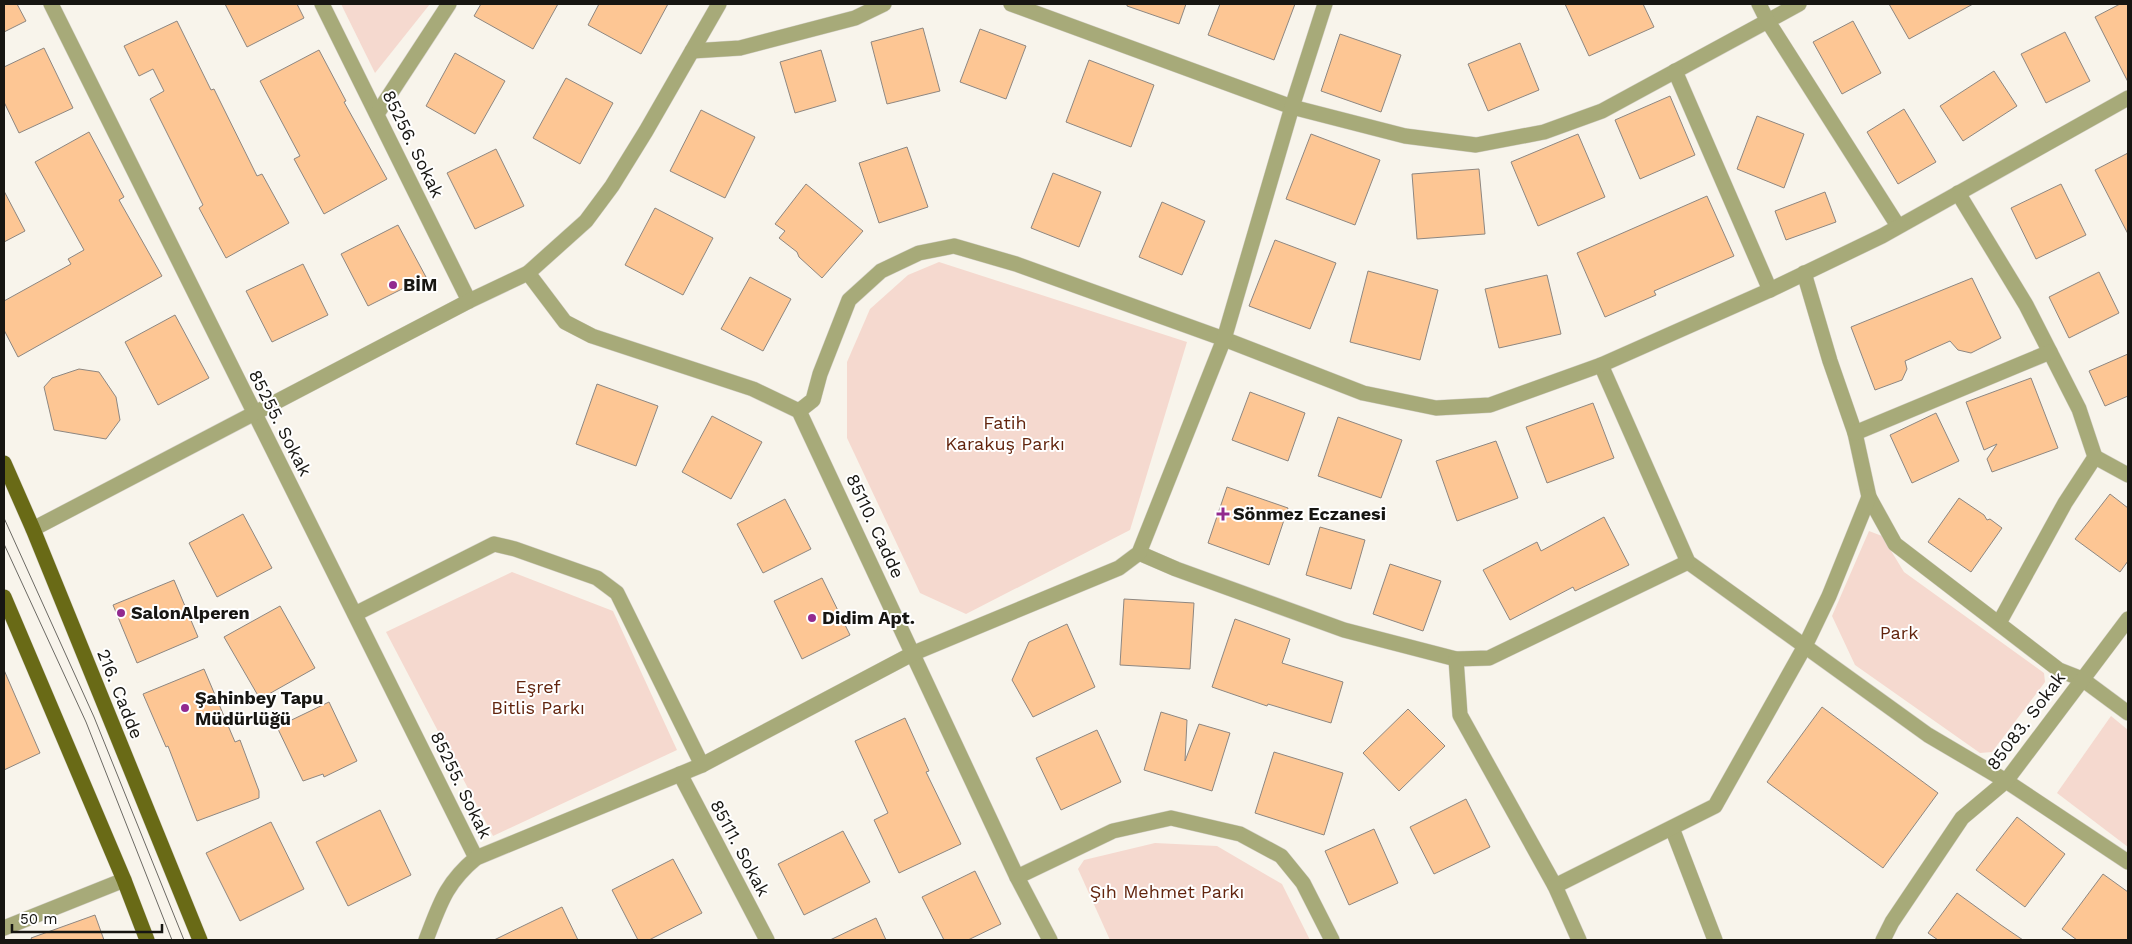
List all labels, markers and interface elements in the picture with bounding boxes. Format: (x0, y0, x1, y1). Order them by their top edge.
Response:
street label: 85256. Sokak (378, 87, 449, 201)
place label: BİM (403, 274, 437, 295)
marker: BİM (387, 279, 399, 291)
street label: 85255. Sokak (245, 366, 316, 480)
park label: Fatih Karakuş Parkı (945, 412, 1065, 454)
street label: 85110. Cadde (842, 470, 909, 581)
place label: Sönmez Eczanesi (1233, 503, 1386, 524)
marker: Sönmez Eczanesi (1217, 508, 1229, 520)
place label: SalonAlperen (131, 602, 250, 623)
marker: SalonAlperen (115, 607, 127, 619)
place label: Didim Apt. (822, 607, 915, 628)
marker: Didim Apt. (806, 612, 818, 624)
park label: Park (1880, 622, 1918, 643)
street label: 216. Cadde (93, 646, 148, 742)
street label: 85083. Sokak (1982, 667, 2069, 774)
park label: Eşref Bitlis Parkı (491, 676, 585, 718)
place label: Şahinbey Tapu Müdürlüğü (195, 687, 324, 729)
marker: Şahinbey Tapu Müdürlüğü (179, 702, 191, 714)
street label: 85255. Sokak (426, 728, 496, 842)
street label: 85111. Sokak (706, 796, 775, 900)
park label: Şıh Mehmet Parkı (1090, 881, 1244, 902)
scale bar (12, 902, 162, 934)
text: 50 m (20, 910, 57, 928)

